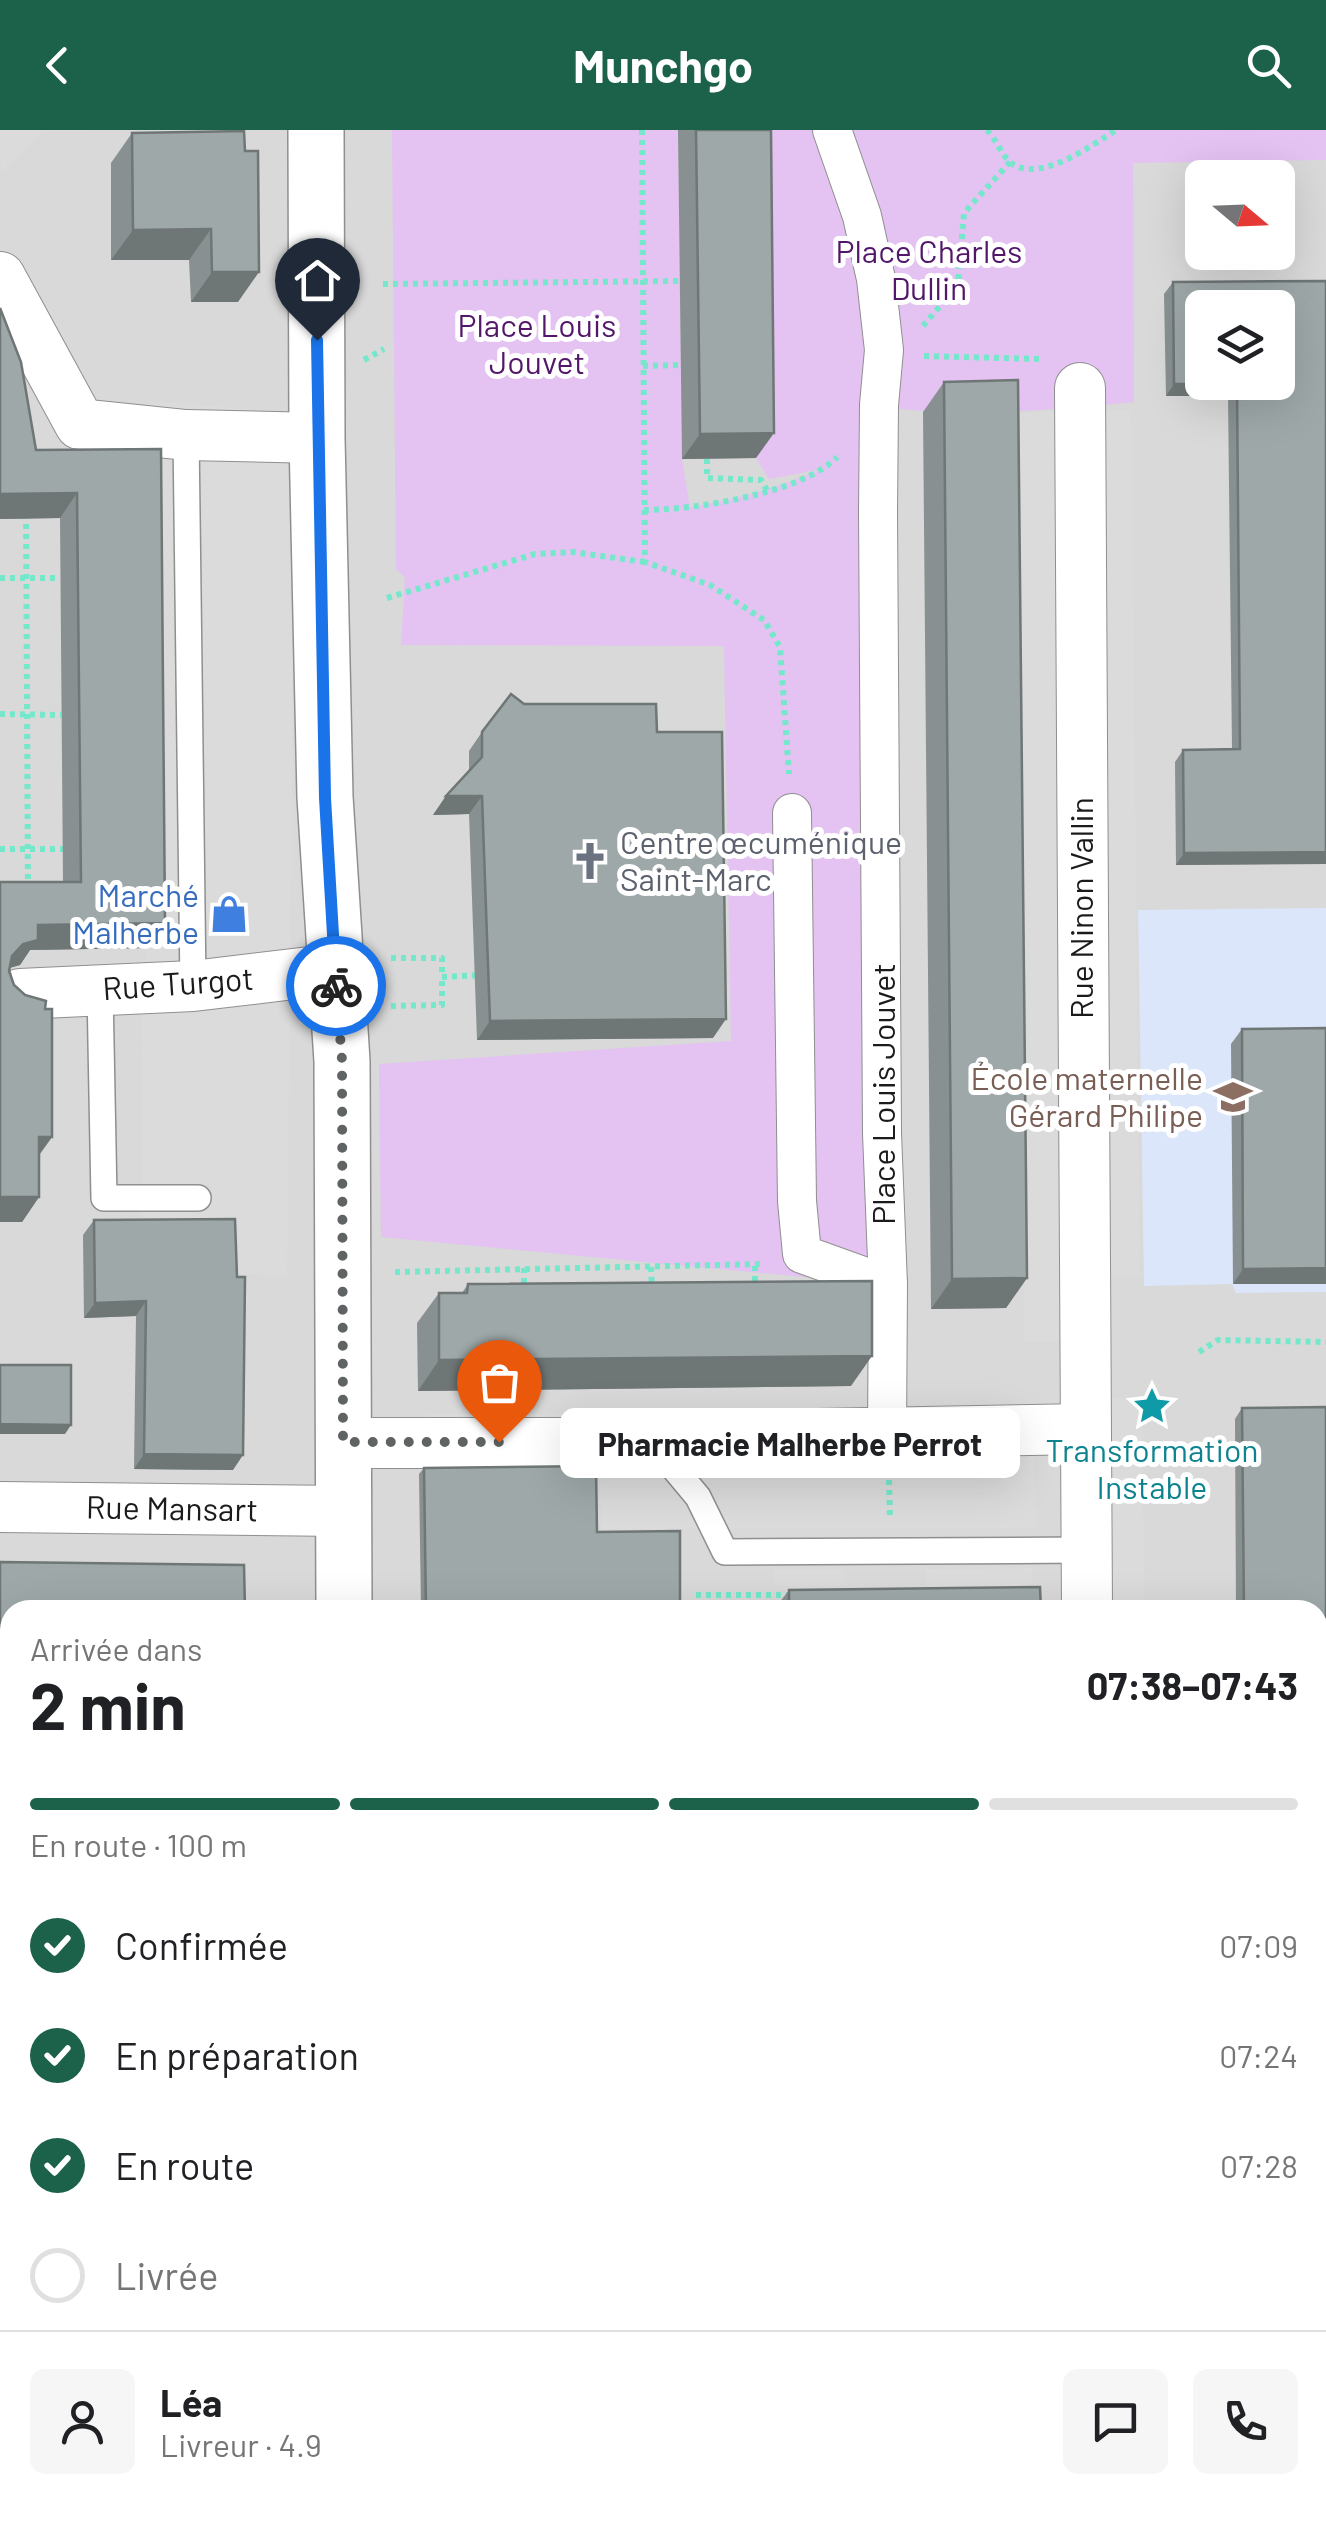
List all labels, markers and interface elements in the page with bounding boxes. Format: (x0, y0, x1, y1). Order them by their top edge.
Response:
icon: back (30, 38, 85, 93)
text: Munchgo (573, 38, 753, 92)
icon: search (1241, 38, 1296, 93)
north arrow (1185, 160, 1295, 270)
map controls (1185, 160, 1295, 400)
park label: Place Charles Dullin (836, 231, 1022, 306)
pin (275, 238, 360, 341)
icon: home (290, 253, 345, 308)
button: layers (1185, 290, 1295, 400)
park label: Place Louis Jouvet (458, 305, 616, 380)
street label: Rue Ninon Vallin (1061, 797, 1099, 1019)
place label: Centre œcuménique Saint-Marc (620, 822, 902, 897)
church icon: Centre œcuménique Saint-Marc (569, 840, 611, 882)
place label: Marché Malherbe (72, 875, 199, 950)
shop icon: Marché Malherbe (208, 893, 250, 935)
courier (286, 936, 386, 1036)
street label: Rue Turgot (101, 958, 255, 1006)
icon: bike (309, 959, 364, 1014)
street label: Place Louis Jouvet (863, 963, 901, 1225)
place label: École maternelle Gérard Philipe (970, 1058, 1203, 1133)
school or university icon: École maternelle Gérard Philipe (1212, 1076, 1254, 1118)
pin (457, 1340, 542, 1443)
icon: bag (472, 1355, 527, 1410)
place icon: Transformation Instable (1131, 1385, 1173, 1427)
callout: Pharmacie Malherbe Perrot (559, 1407, 1019, 1477)
text: Pharmacie Malherbe Perrot (598, 1424, 982, 1462)
place label: Transformation Instable (1045, 1430, 1259, 1505)
street label: Rue Mansart (86, 1487, 258, 1527)
text: Arrivée dans (30, 1629, 203, 1667)
text: 07:38–07:43 (1087, 1662, 1298, 1708)
text: 2 min (30, 1665, 186, 1743)
text: En route · 100 m (30, 1825, 247, 1863)
icon: check (30, 1918, 85, 1973)
text: Confirmée (115, 1922, 288, 1968)
text: 07:09 (1219, 1926, 1298, 1964)
icon: check (30, 2028, 85, 2083)
text: En préparation (115, 2032, 359, 2078)
text: 07:24 (1219, 2036, 1298, 2074)
icon: check (30, 2138, 85, 2193)
text: En route (115, 2142, 254, 2188)
text: 07:28 (1220, 2146, 1298, 2184)
text: Livrée (115, 2252, 218, 2298)
button: person (30, 2369, 135, 2474)
button: chat (1063, 2369, 1168, 2474)
button: phone (1193, 2369, 1298, 2474)
text: Léa (160, 2379, 222, 2425)
text: Livreur · 4.9 (160, 2425, 322, 2463)

